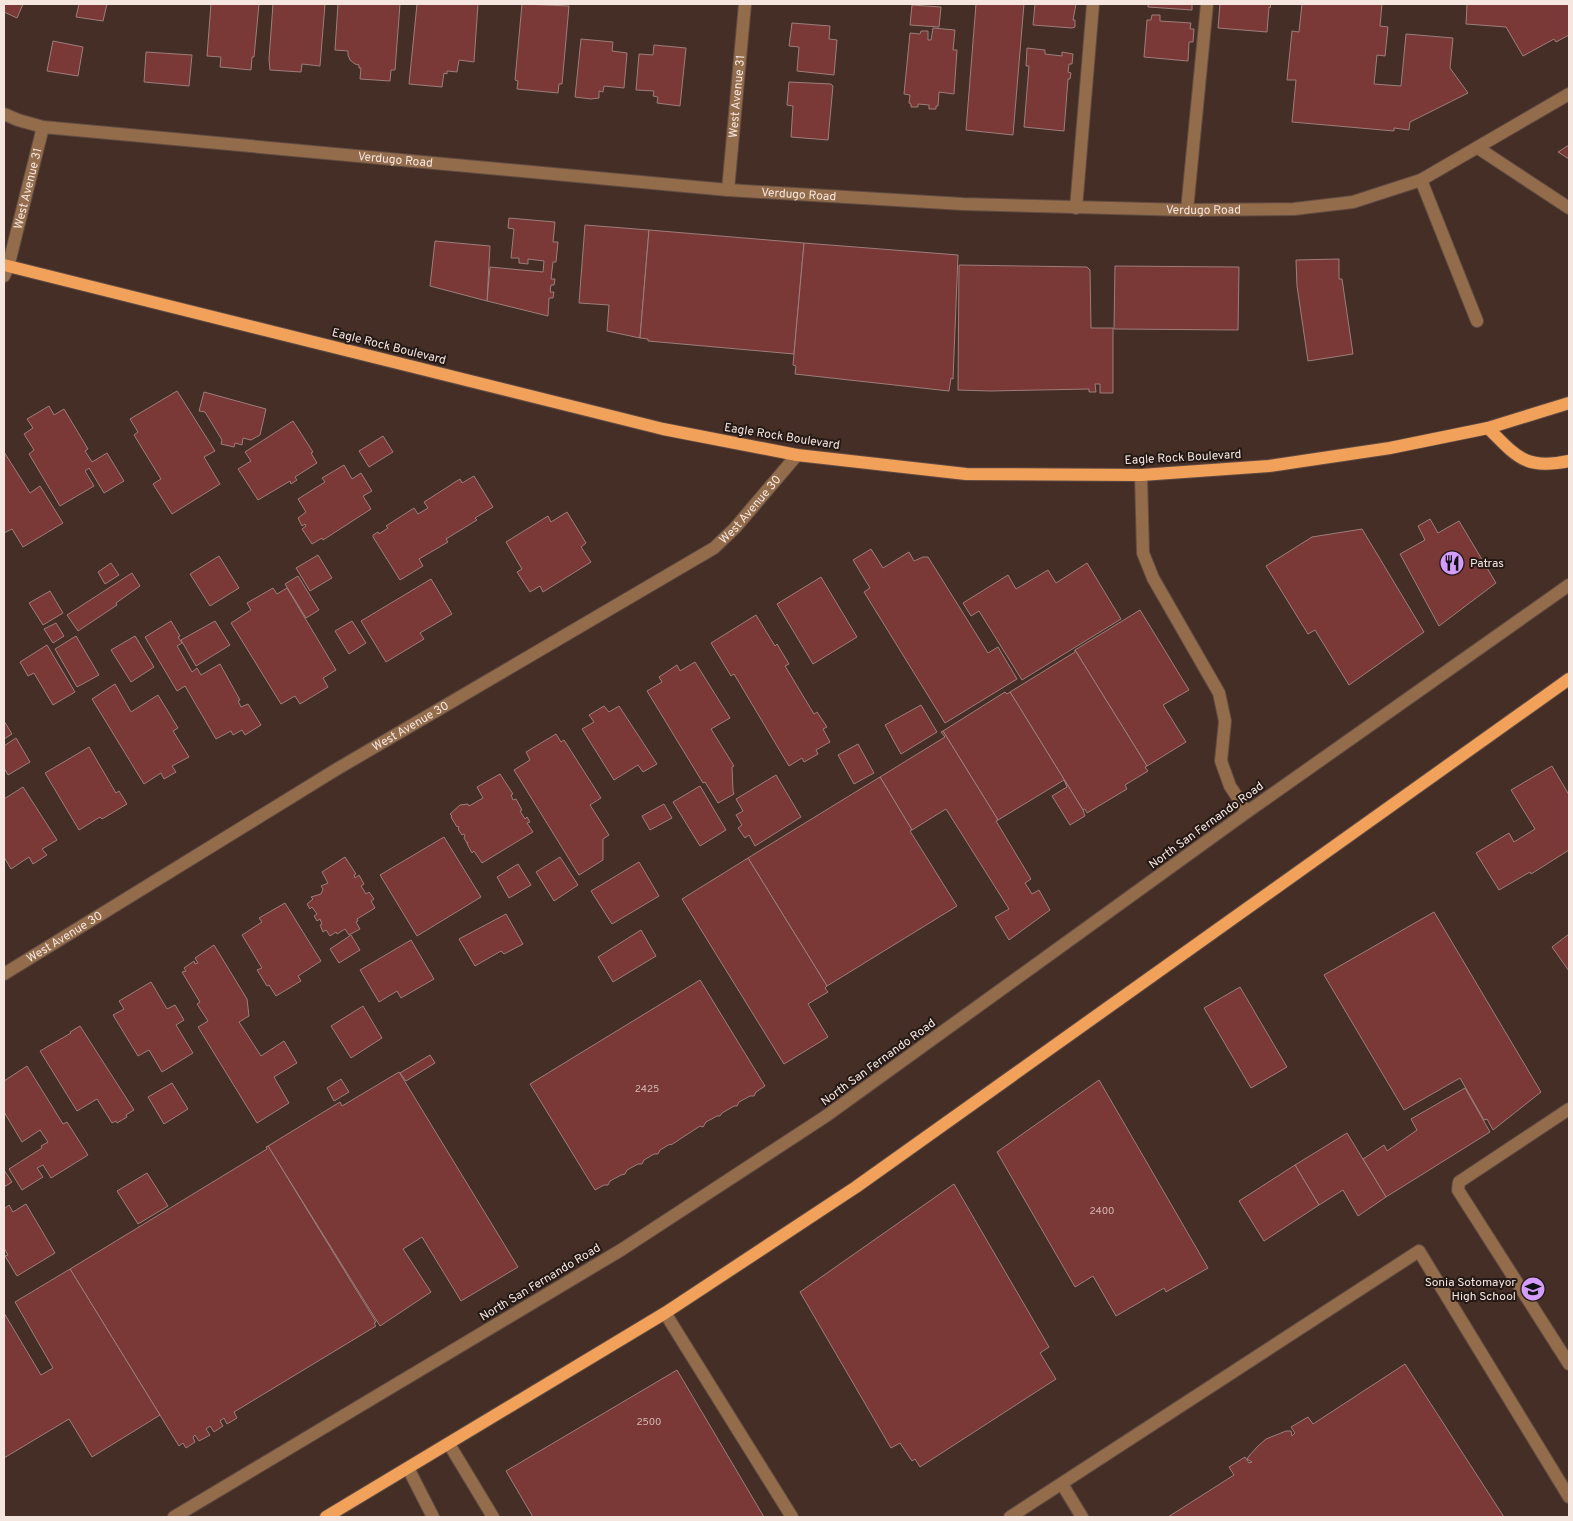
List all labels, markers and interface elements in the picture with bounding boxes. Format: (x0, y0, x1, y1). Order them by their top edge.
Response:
street label: West Avenue 31 (726, 54, 749, 139)
street label: West Avenue 31 (11, 146, 47, 231)
street label: Verdugo Road (357, 149, 433, 172)
street label: Verdugo Road (761, 185, 837, 205)
street label: Verdugo Road (1166, 202, 1241, 219)
street label: Eagle Rock Boulevard (330, 325, 447, 369)
street label: Eagle Rock Boulevard (723, 420, 841, 454)
street label: Eagle Rock Boulevard (1124, 447, 1242, 469)
street label: West Avenue 30 (716, 472, 785, 548)
restaurant icon: Patras (1439, 550, 1465, 576)
place label: Patras (1470, 556, 1504, 572)
street label: West Avenue 30 (369, 698, 452, 756)
street label: North San Fernando Road (1146, 779, 1267, 873)
street label: West Avenue 30 (24, 908, 106, 967)
street label: North San Fernando Road (818, 1016, 939, 1110)
house number: 2425 (635, 1083, 659, 1096)
house number: 2400 (1090, 1205, 1115, 1218)
street label: North San Fernando Road (477, 1240, 604, 1325)
place label: Sonia Sotomayor High School (1425, 1275, 1516, 1305)
school or university icon: Sonia Sotomayor High School (1520, 1276, 1546, 1302)
house number: 2500 (636, 1416, 662, 1429)

